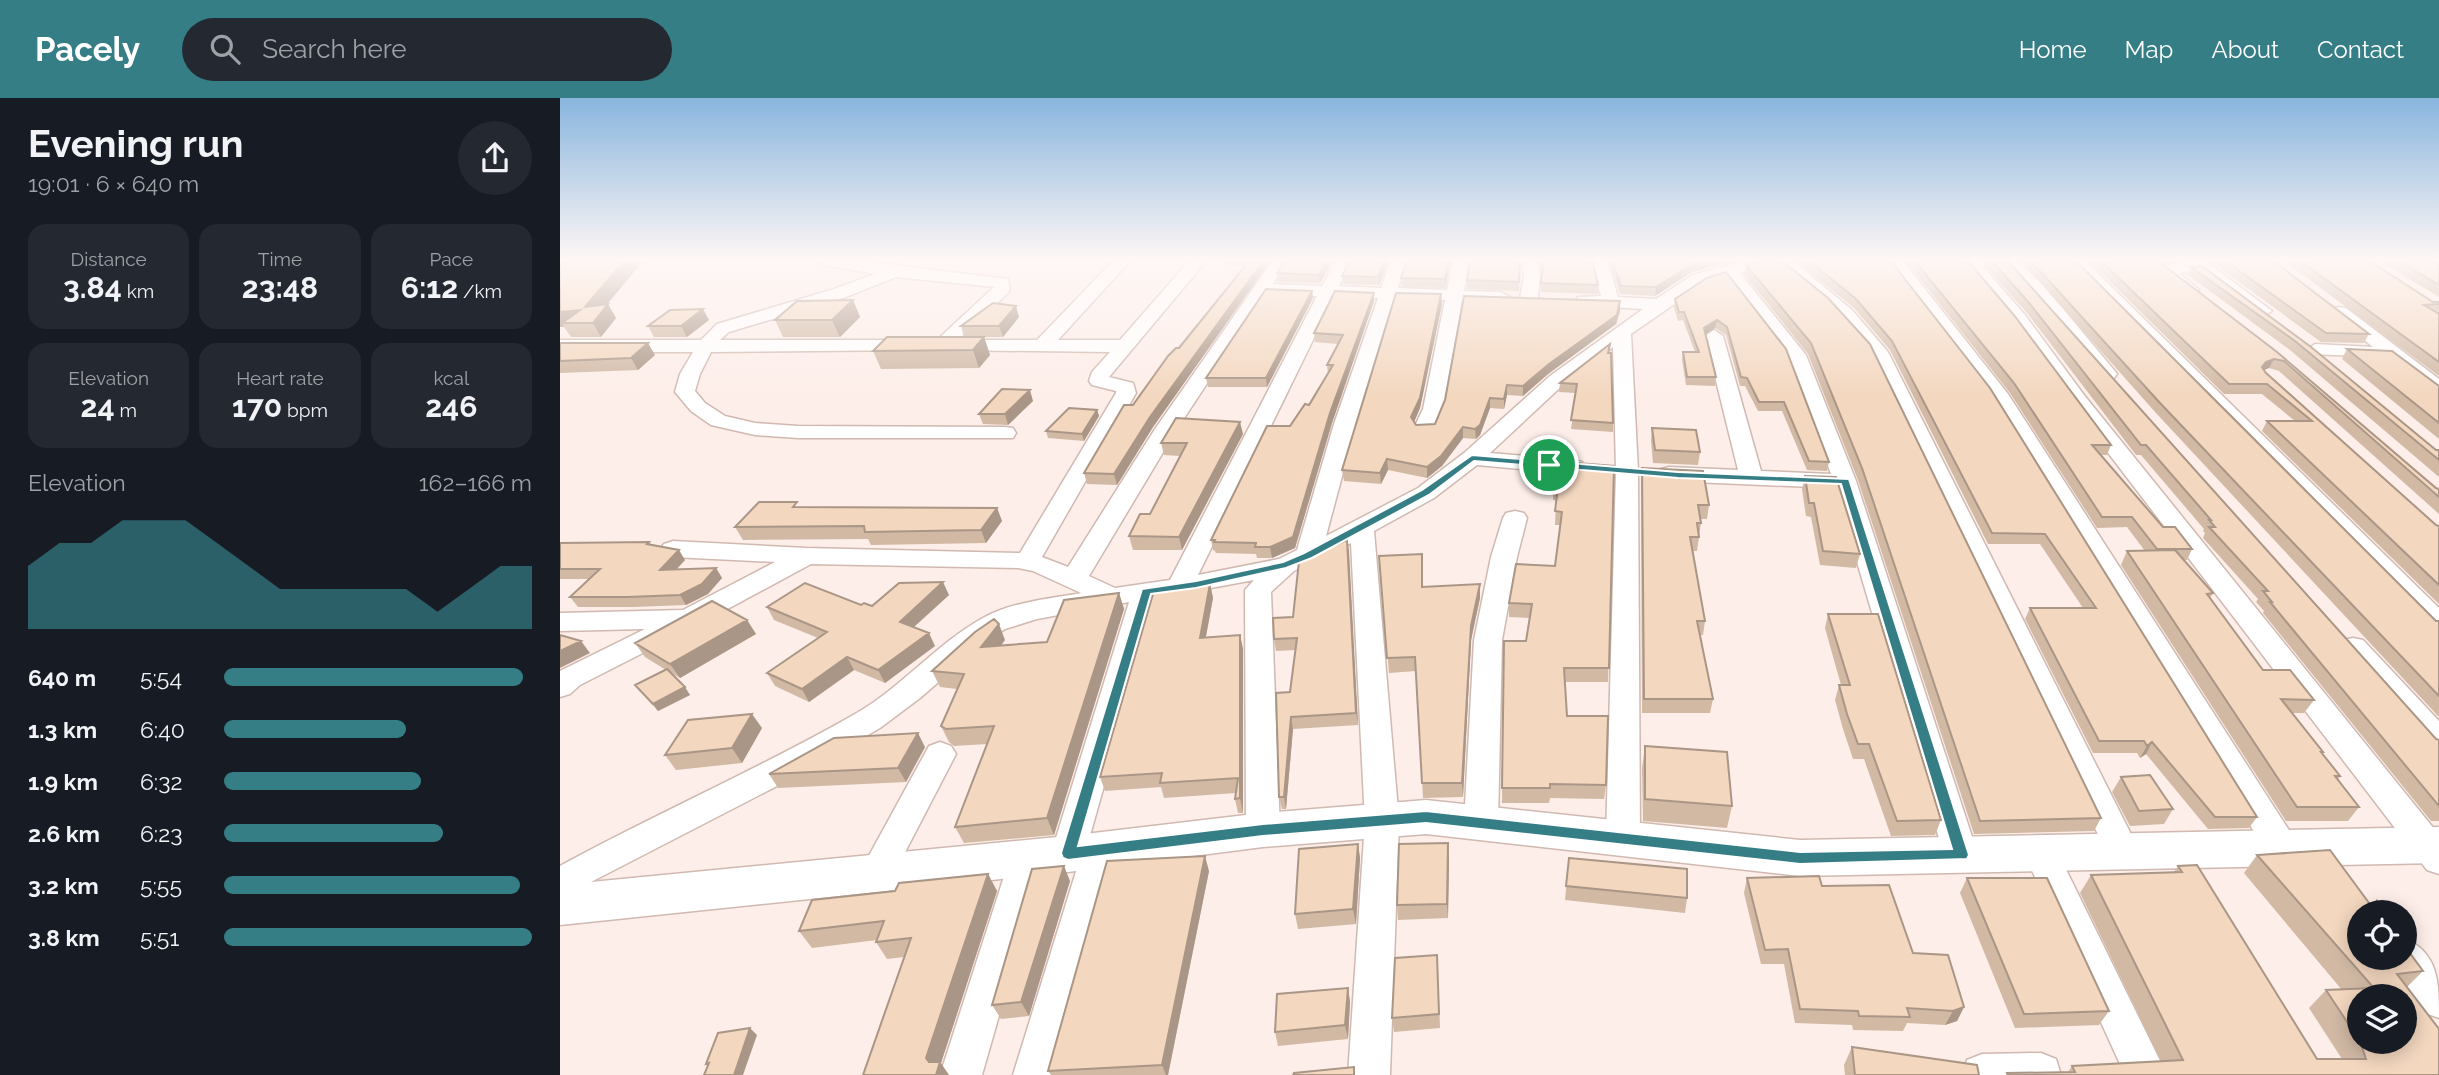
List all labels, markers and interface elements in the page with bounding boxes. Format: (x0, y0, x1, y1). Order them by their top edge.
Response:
search box (182, 18, 672, 81)
text: Pacely (35, 30, 140, 69)
icon: search (206, 30, 244, 68)
text: Search here (262, 34, 407, 64)
text: Home (2019, 35, 2087, 64)
text: Map (2125, 35, 2173, 64)
text: About (2211, 35, 2279, 64)
text: Contact (2317, 35, 2404, 64)
text: Evening run (28, 121, 243, 166)
button: share (458, 121, 532, 195)
text: 19:01 · 6 × 640 m (28, 170, 199, 197)
text: Distance (71, 248, 147, 270)
text: Time (258, 248, 302, 270)
text: Pace (430, 248, 473, 270)
text: 3.84 (63, 270, 122, 305)
text: 23:48 (242, 270, 318, 305)
text: 6:12 (401, 270, 458, 305)
text: km (122, 280, 154, 302)
text: /km (458, 280, 502, 302)
text: Elevation (68, 367, 149, 389)
text: Heart rate (236, 367, 324, 389)
text: kcal (434, 367, 469, 389)
text: 24 (80, 389, 115, 424)
text: 170 (232, 389, 282, 424)
text: 246 (425, 389, 477, 424)
text: m (115, 399, 137, 421)
text: bpm (282, 399, 328, 421)
pin (1519, 435, 1579, 495)
icon: arrive (1530, 446, 1568, 484)
text: Elevation (28, 469, 126, 496)
text: 162–166 m (419, 469, 532, 496)
text: 640 m (28, 664, 96, 691)
text: 5:54 (140, 664, 182, 691)
text: 1.3 km (28, 716, 97, 743)
text: 6:40 (140, 716, 185, 743)
text: 1.9 km (28, 768, 98, 795)
text: 6:32 (140, 768, 182, 795)
text: 2.6 km (28, 820, 100, 847)
text: 6:23 (140, 820, 182, 847)
text: 3.2 km (28, 872, 99, 899)
text: 5:55 (140, 872, 182, 899)
map controls (2347, 900, 2417, 1054)
button: locate (2347, 900, 2417, 970)
text: 3.8 km (28, 924, 100, 951)
text: 5:51 (140, 924, 179, 951)
button: layers (2347, 984, 2417, 1054)

